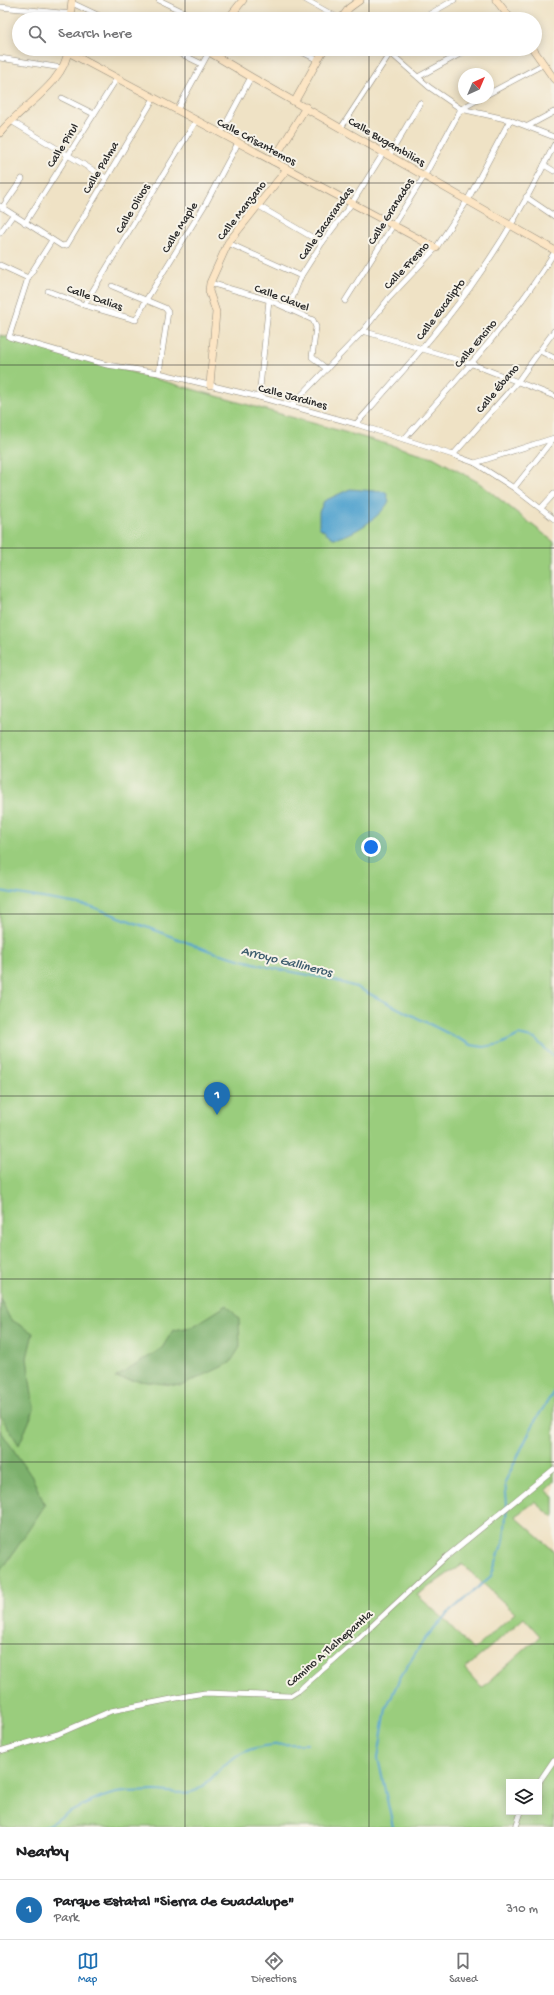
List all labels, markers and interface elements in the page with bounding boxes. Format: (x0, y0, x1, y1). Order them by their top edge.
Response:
search box (12, 12, 542, 56)
icon: search (26, 23, 48, 45)
text: Search here (58, 25, 132, 43)
north arrow (458, 68, 494, 104)
street label: Calle Bugambilias (345, 115, 427, 171)
street label: Calle Crisantemos (214, 116, 299, 170)
street label: Calle Pirul (45, 121, 83, 171)
street label: Calle Palma (81, 139, 123, 197)
street label: Calle Granados (366, 176, 418, 248)
street label: Calle Manzano (215, 179, 270, 244)
street label: Calle Olivos (113, 181, 154, 237)
street label: Calle Jacarandas (296, 184, 357, 263)
street label: Calle Maple (160, 199, 202, 256)
street label: Calle Fresno (382, 239, 433, 293)
street label: Calle Eucalipto (414, 277, 469, 344)
street label: Calle Clavel (252, 282, 311, 316)
street label: Calle Dalias (65, 283, 125, 315)
street label: Calle Encino (452, 317, 501, 371)
street label: Calle Ébano (474, 362, 523, 417)
street label: Calle Jardines (257, 382, 329, 414)
your location (361, 837, 381, 857)
water label: Arroyo Gallineros (240, 944, 334, 981)
pin: 1 (204, 1082, 230, 1115)
street label: Camino A Tlalnepantla (284, 1608, 377, 1691)
map controls (506, 1779, 542, 1815)
button: layers (506, 1779, 542, 1815)
text: Nearby (16, 1843, 69, 1863)
text: Parque Estatal "Sierra de Guadalupe" (54, 1893, 294, 1911)
text: 1 (26, 1902, 32, 1917)
text: 310 m (506, 1902, 538, 1917)
text: Park (54, 1911, 79, 1926)
tab: Map (77, 1950, 99, 1986)
tab: Directions (252, 1950, 296, 1986)
tab: Saved (449, 1950, 477, 1986)

